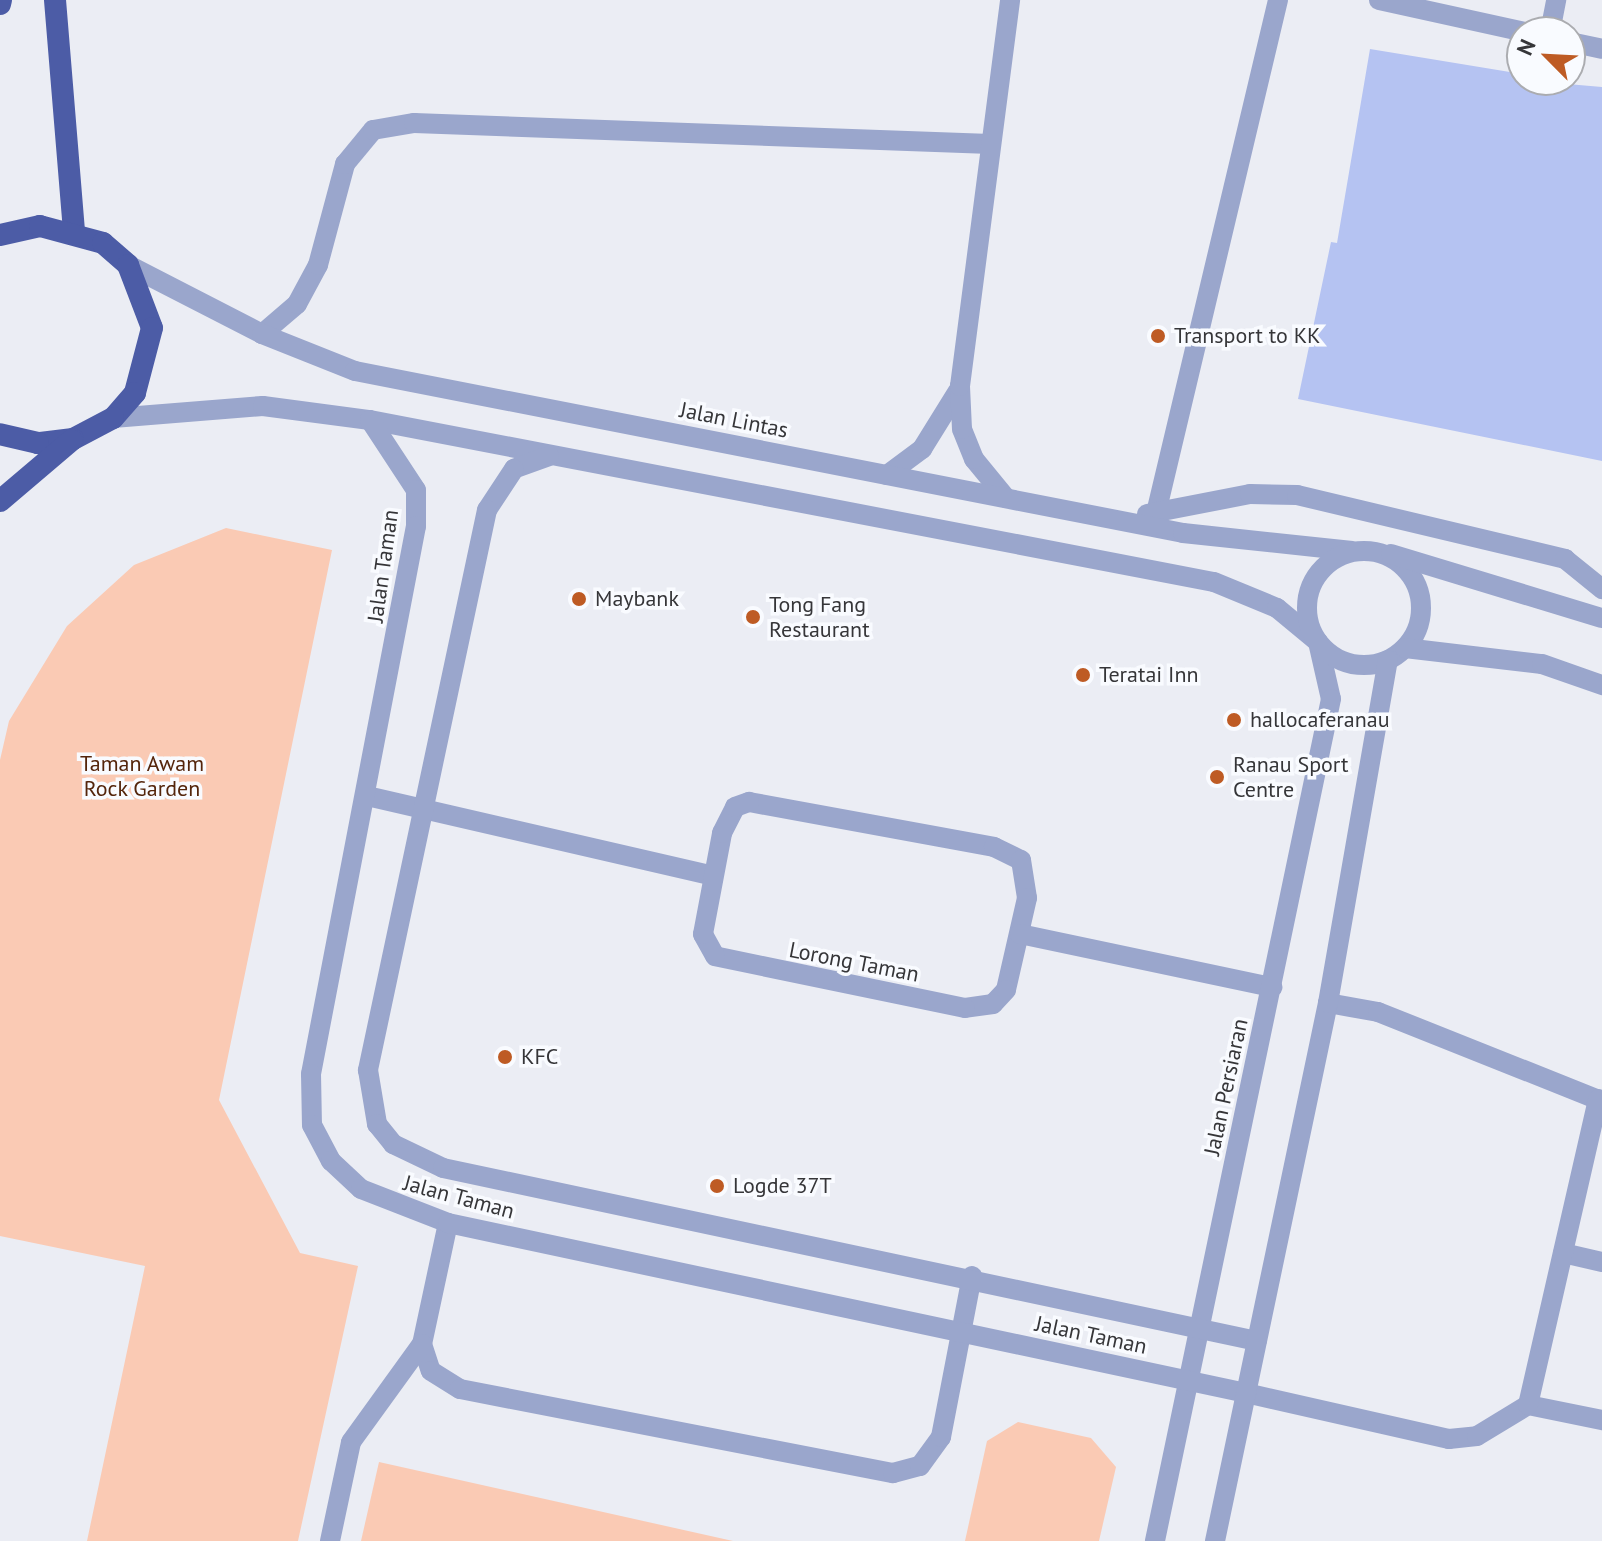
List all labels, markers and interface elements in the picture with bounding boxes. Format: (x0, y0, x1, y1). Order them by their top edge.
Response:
north arrow (1506, 16, 1586, 96)
text: N (1510, 35, 1542, 59)
place label: Transport to KK (1174, 323, 1320, 349)
marker: Transport to KK (1149, 327, 1167, 345)
street label: Jalan Lintas (678, 397, 790, 443)
street label: Jalan Taman (362, 508, 404, 624)
place label: Maybank (595, 586, 679, 612)
marker: Maybank (570, 590, 588, 608)
place label: Tong Fang Restaurant (769, 591, 870, 642)
marker: Tong Fang Restaurant (744, 608, 762, 626)
place label: Teratai Inn (1099, 662, 1199, 688)
marker: Teratai Inn (1074, 666, 1092, 684)
place label: hallocaferanau (1250, 707, 1390, 733)
marker: hallocaferanau (1225, 711, 1243, 729)
park label: Taman Awam Rock Garden (80, 750, 204, 802)
place label: Ranau Sport Centre (1233, 751, 1348, 802)
marker: Ranau Sport Centre (1208, 768, 1226, 786)
street label: Lorong Taman (786, 936, 922, 988)
street label: Jalan Persiaran (1199, 1016, 1253, 1158)
place label: KFC (521, 1044, 558, 1070)
marker: KFC (496, 1048, 514, 1066)
street label: Jalan Taman (400, 1169, 518, 1225)
place label: Logde 37T (733, 1173, 832, 1199)
marker: Logde 37T (708, 1177, 726, 1195)
street label: Jalan Taman (1032, 1310, 1150, 1360)

